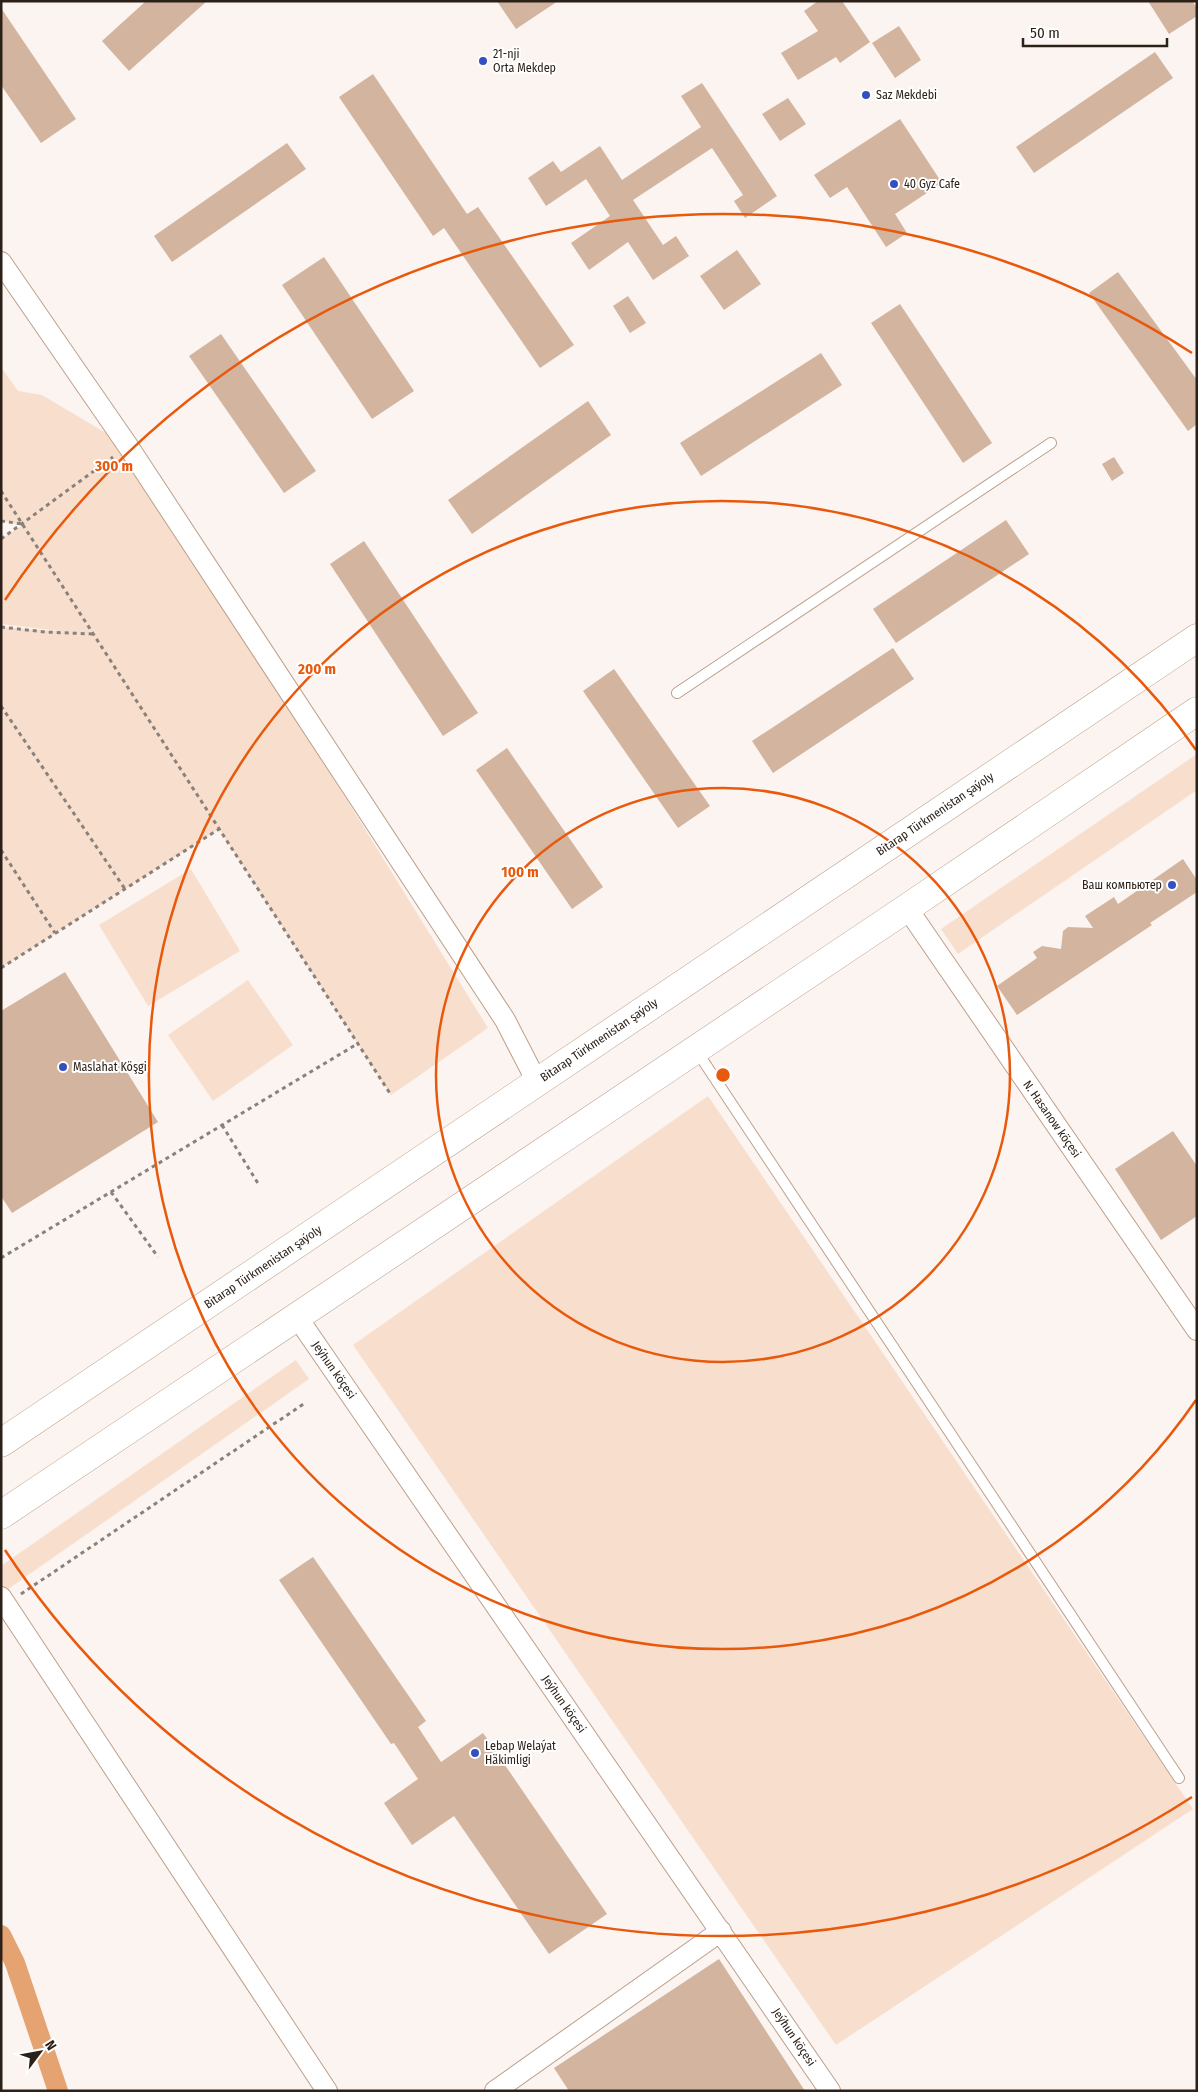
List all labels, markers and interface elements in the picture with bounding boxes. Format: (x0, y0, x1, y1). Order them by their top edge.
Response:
scale bar (1023, 15, 1167, 47)
text: 50 m (1030, 24, 1060, 42)
place label: 21-nji Orta Mekdep (493, 47, 556, 75)
marker: 21-nji Orta Mekdep (477, 55, 489, 67)
place label: Saz Mekdebi (876, 88, 937, 102)
marker: Saz Mekdebi (860, 89, 872, 101)
place label: 40 Gyz Cafe (904, 177, 960, 191)
marker: 40 Gyz Cafe (888, 178, 900, 190)
text: 300 m (94, 457, 133, 475)
text: 200 m (297, 660, 336, 678)
street label: Bitarap Türkmenistan şaýoly (874, 769, 997, 859)
text: 100 m (501, 863, 539, 881)
place label: Ваш компьютер (1082, 878, 1162, 892)
marker: Ваш компьютер (1166, 879, 1178, 891)
street label: Bitarap Türkmenistan şaýoly (538, 995, 661, 1085)
place label: Maslahat Köşgi (73, 1060, 147, 1074)
marker: Maslahat Köşgi (57, 1061, 69, 1073)
centre of rings (714, 1066, 732, 1084)
street label: N. Hasanow köçesi (1020, 1078, 1084, 1160)
street label: Bitarap Türkmenistan şaýoly (202, 1222, 325, 1312)
street label: Jeýhun köçesi (309, 1339, 359, 1401)
street label: Jeýhun köçesi (539, 1673, 589, 1735)
place label: Lebap Welaýat Häkimligi (485, 1739, 556, 1767)
marker: Lebap Welaýat Häkimligi (469, 1747, 481, 1759)
street label: Jeýhun köçesi (769, 2005, 819, 2069)
north arrow (15, 2027, 65, 2077)
text: N (41, 2037, 60, 2053)

